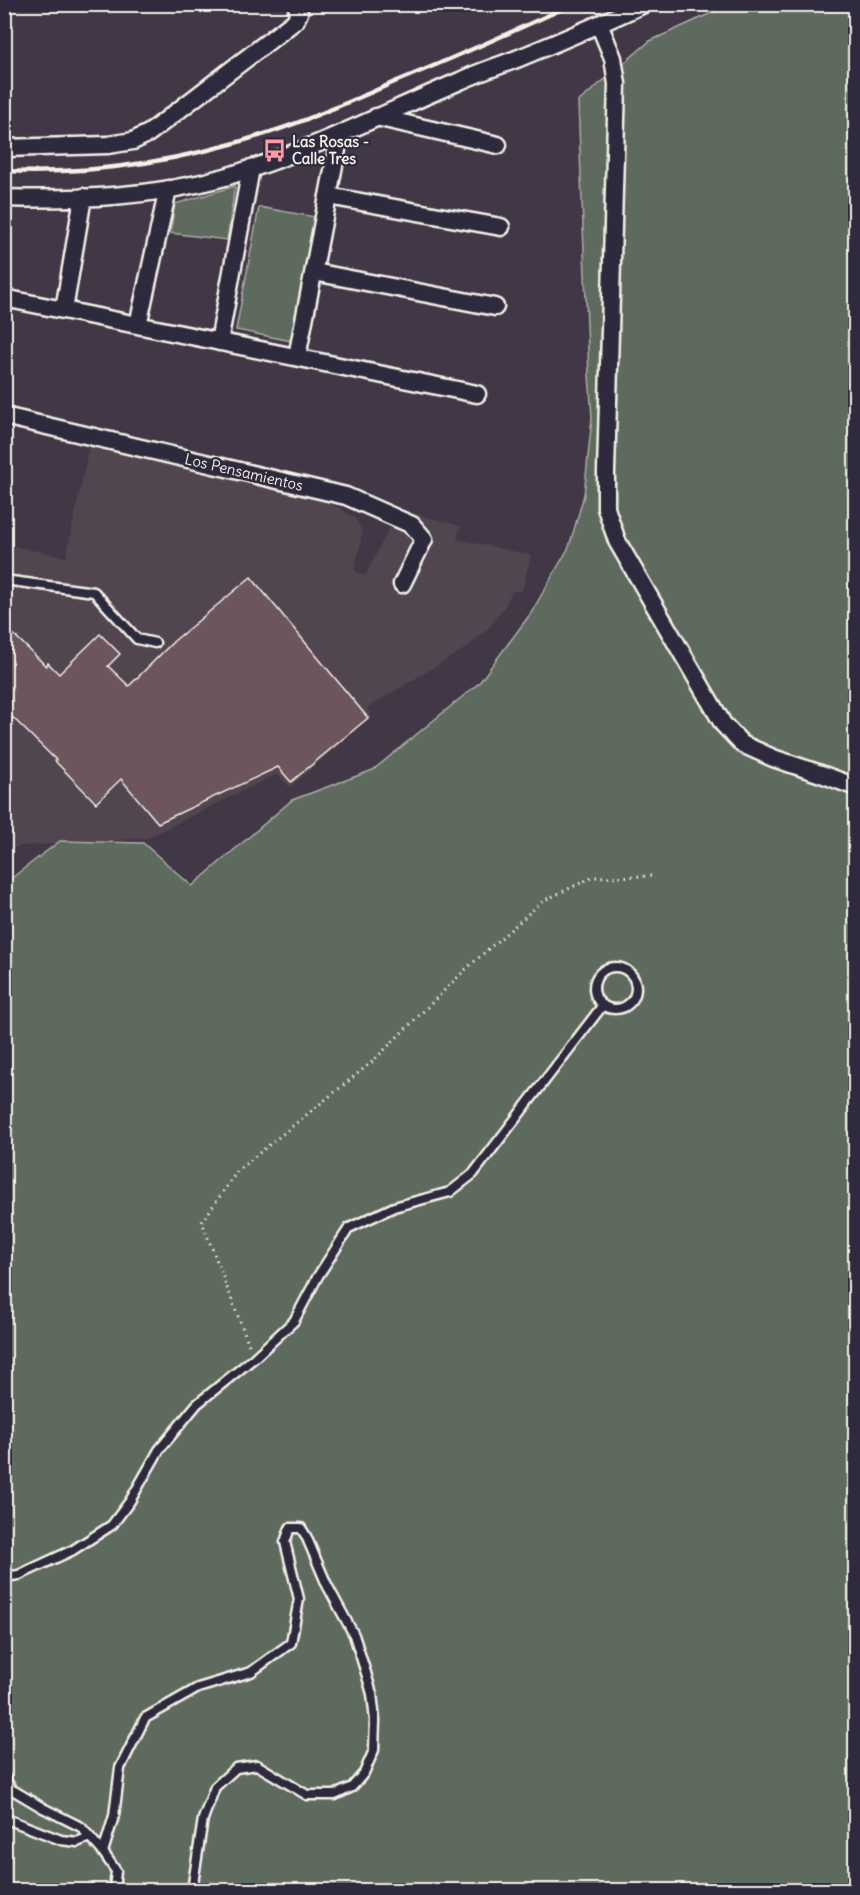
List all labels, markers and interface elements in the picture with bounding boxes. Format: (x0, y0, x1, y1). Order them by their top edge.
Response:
place label: Las Rosas - Calle Tres (292, 132, 369, 168)
bus stop icon: Las Rosas - Calle Tres (261, 137, 287, 163)
street label: Los Pensamientos (183, 449, 305, 495)

